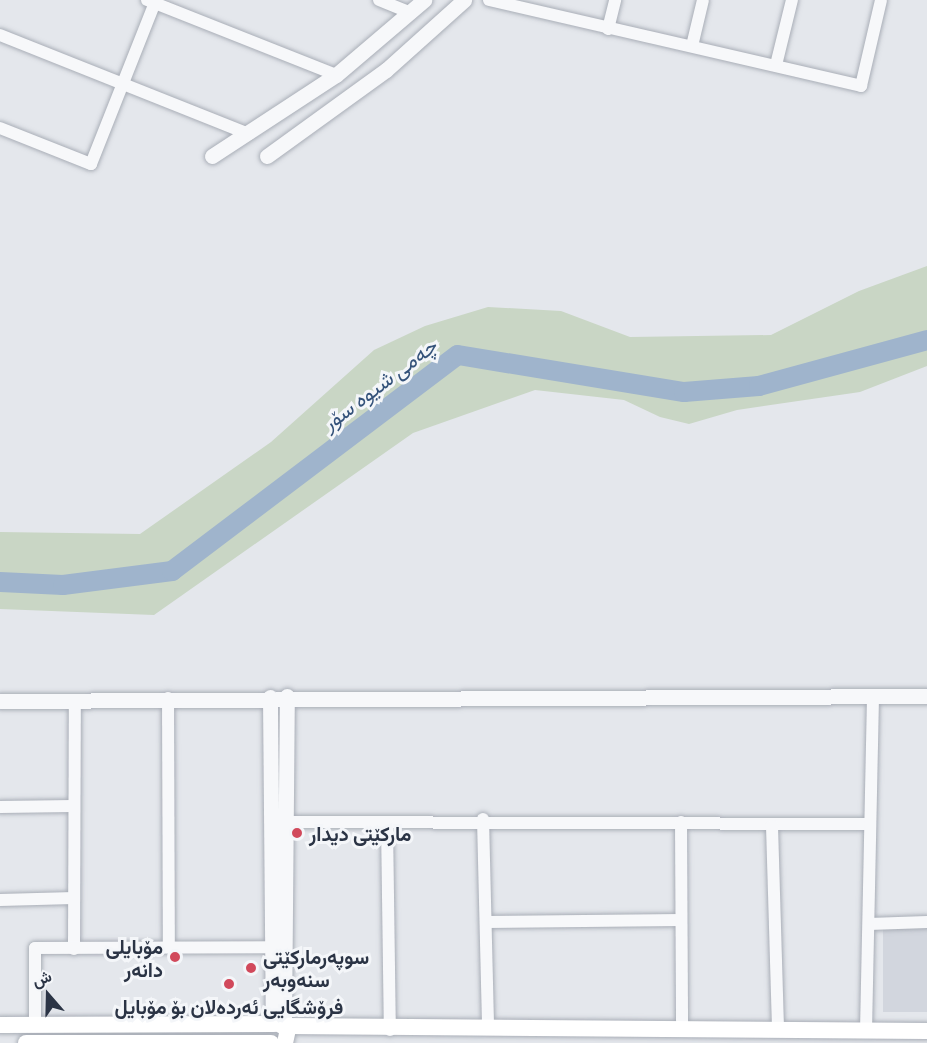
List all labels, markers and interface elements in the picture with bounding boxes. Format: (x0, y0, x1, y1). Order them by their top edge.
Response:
water label: چەمی شیوە سۆر (317, 333, 441, 435)
place label: مارکێتی دیدار (309, 821, 411, 845)
marker: مارکێتی دیدار (290, 826, 304, 840)
place label: مۆبایلی دانەر (106, 934, 163, 981)
place label: سوپەرمارکێتی سنەوبەر (263, 945, 369, 992)
marker: مۆبایلی دانەر (168, 950, 182, 964)
marker: سوپەرمارکێتی سنەوبەر (244, 961, 258, 975)
north arrow (18, 965, 78, 1025)
text: ش (29, 965, 54, 990)
marker: فرۆشگایی ئەردەلان بۆ مۆبایل (222, 977, 236, 991)
place label: فرۆشگایی ئەردەلان بۆ مۆبایل (115, 994, 343, 1018)

